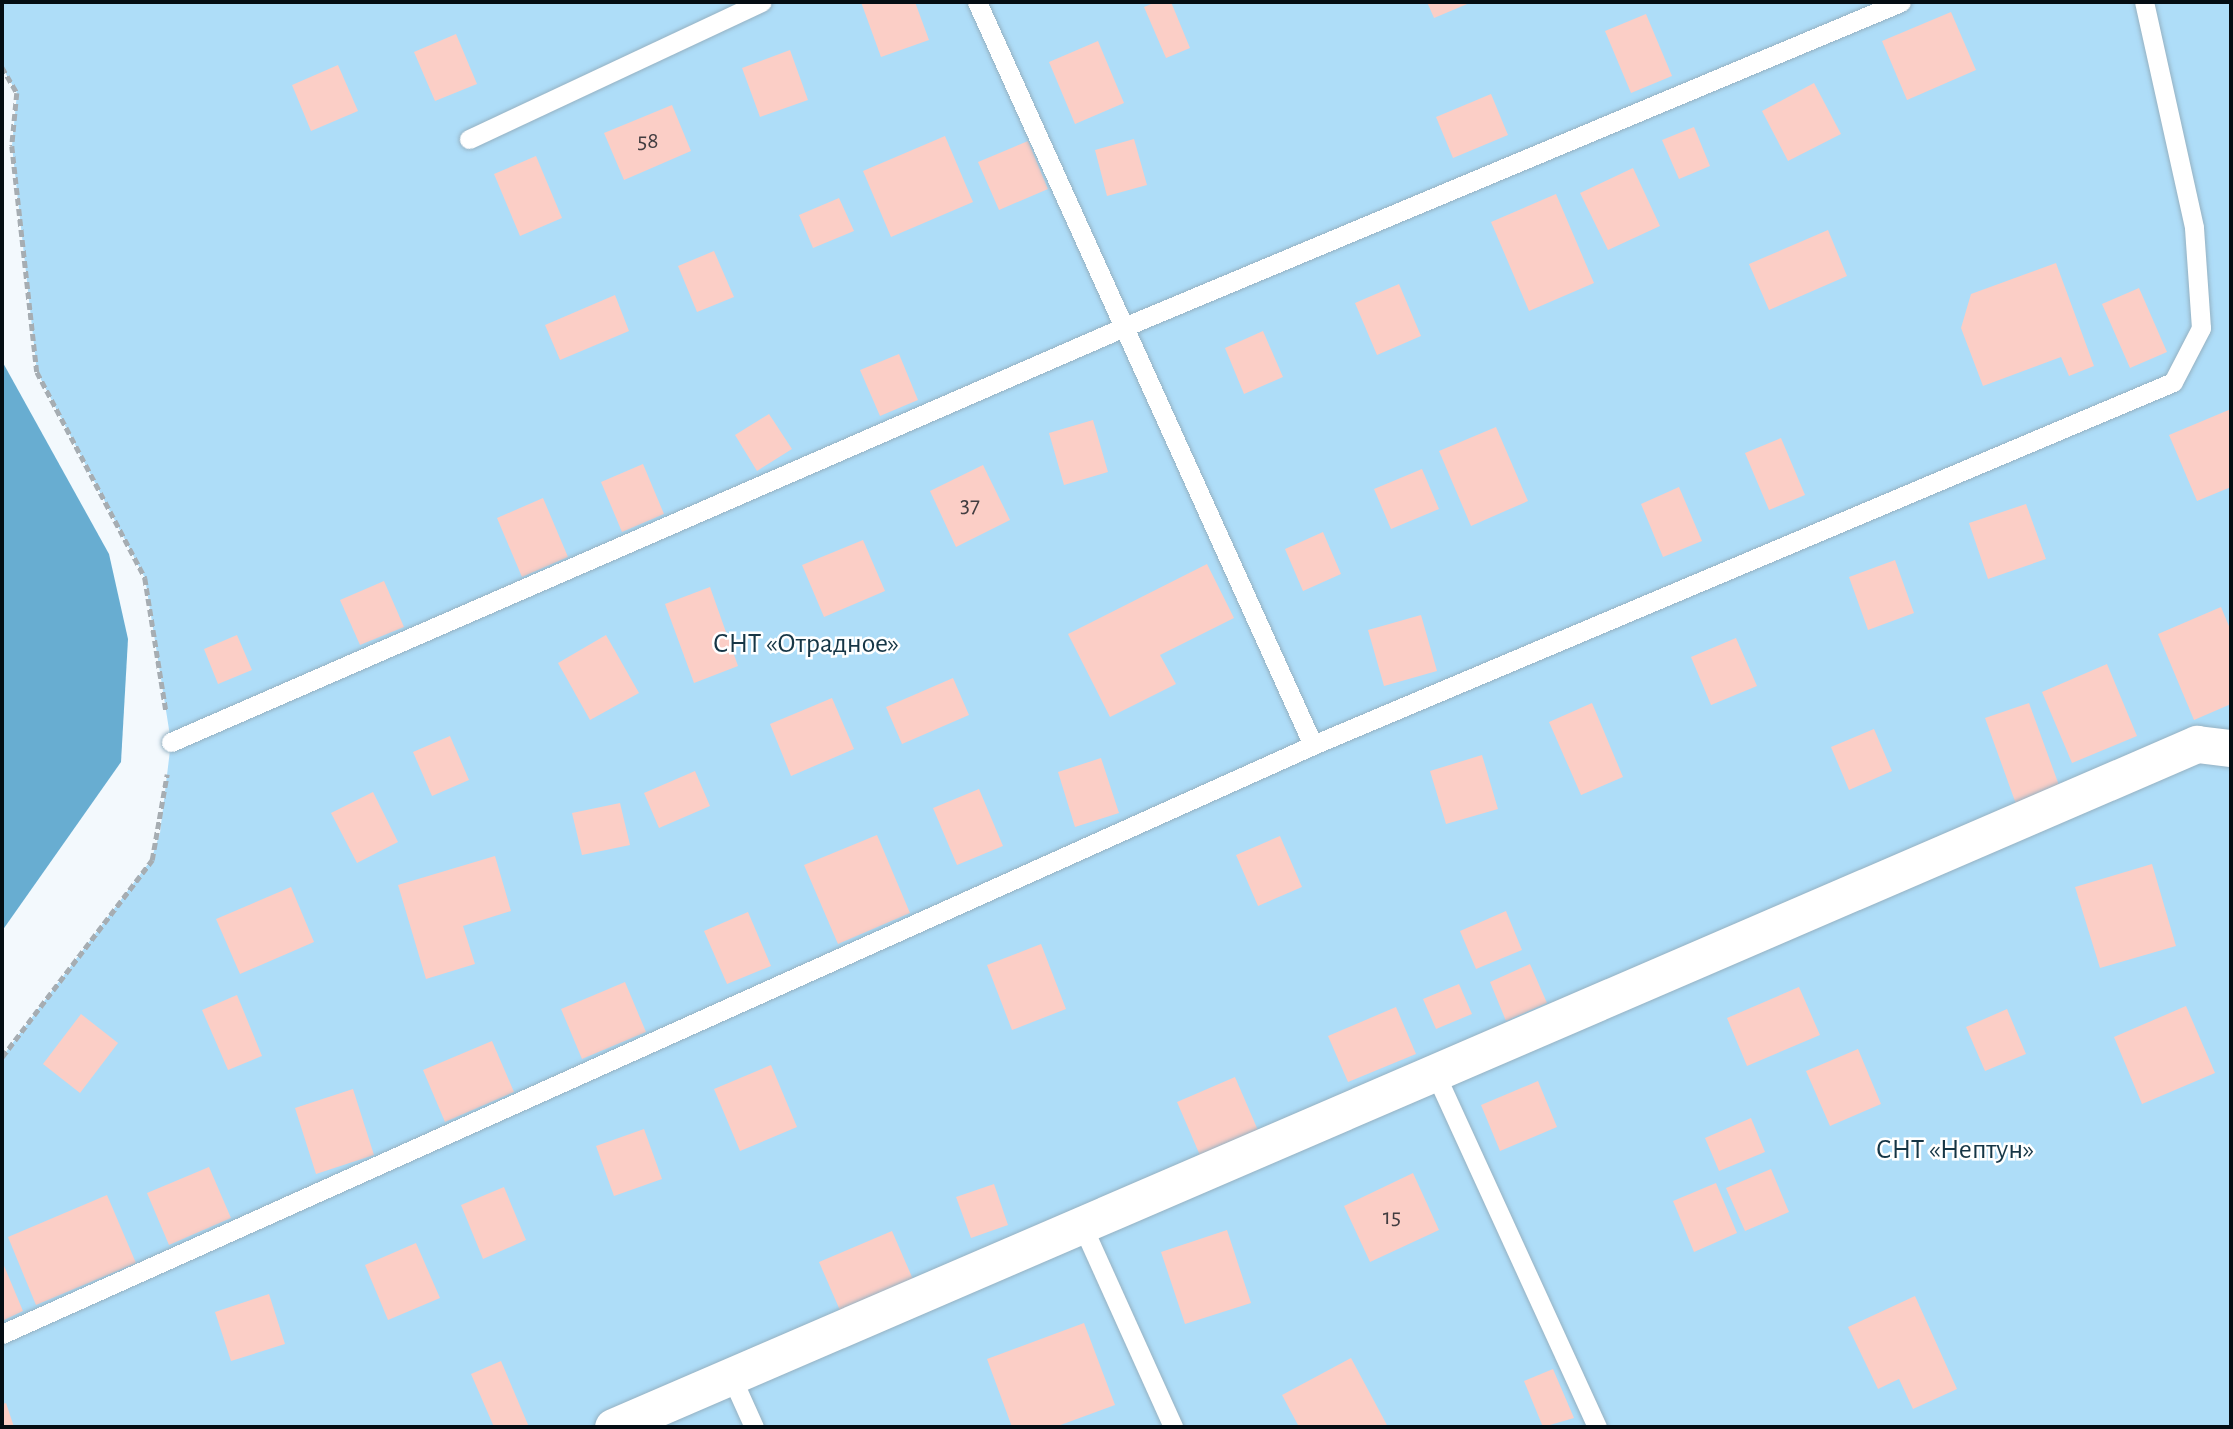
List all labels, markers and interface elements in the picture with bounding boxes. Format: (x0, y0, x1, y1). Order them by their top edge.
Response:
house number: 58 (637, 128, 659, 156)
house number: 37 (960, 492, 980, 520)
park label: СНТ «Отрадное» (713, 627, 899, 661)
park label: СНТ «Нептун» (1876, 1133, 2034, 1167)
house number: 15 (1383, 1204, 1401, 1232)

